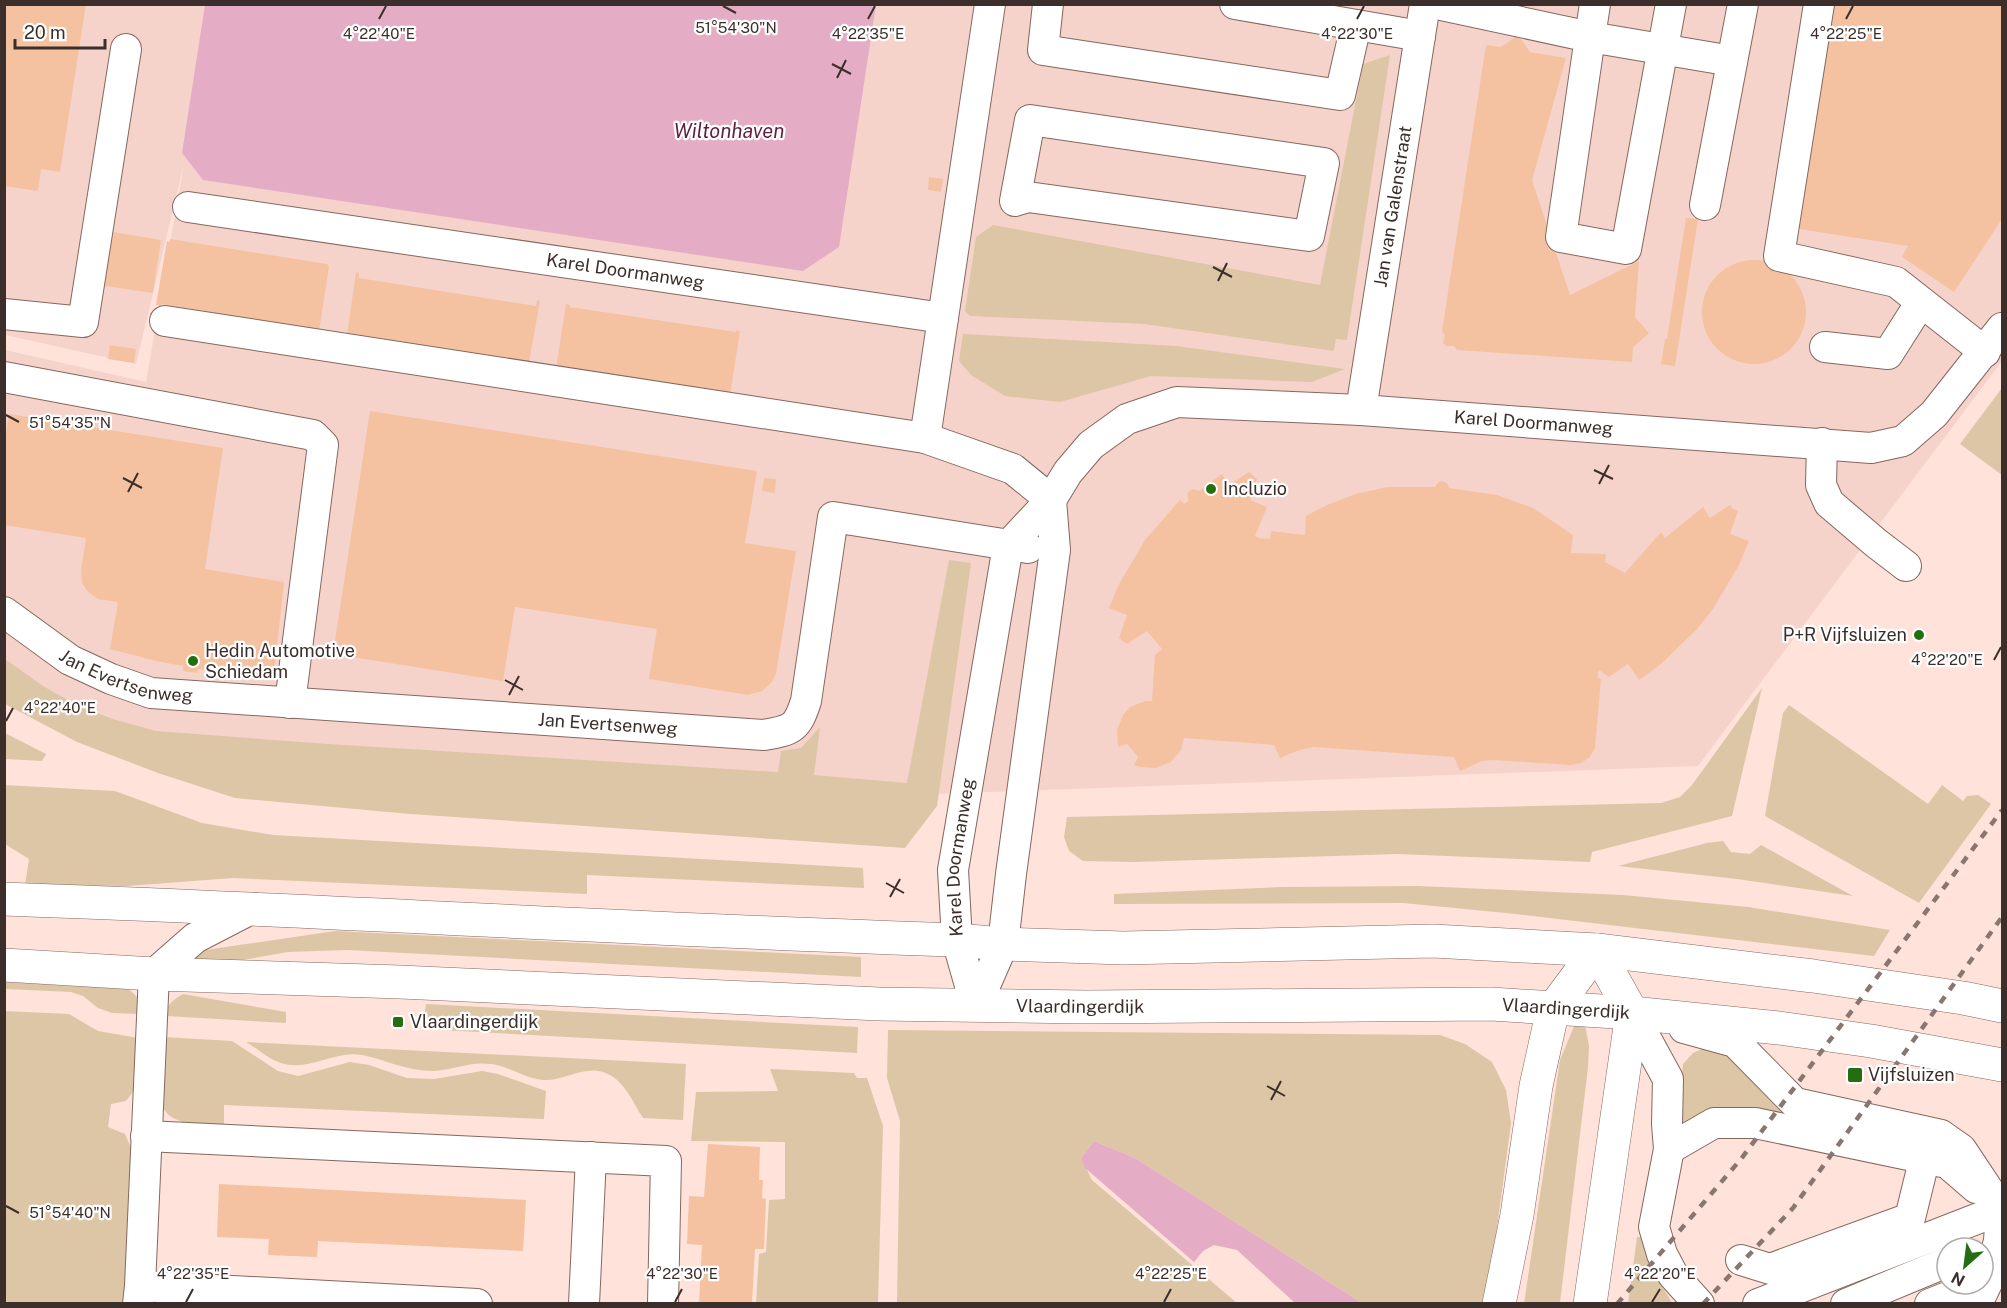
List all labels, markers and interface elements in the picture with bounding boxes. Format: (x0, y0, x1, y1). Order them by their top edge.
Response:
scale bar (15, 12, 105, 50)
text: 51°54'30"N (695, 19, 777, 36)
text: 20 m (24, 22, 66, 43)
text: 4°22'40"E (343, 25, 415, 42)
text: 4°22'35"E (832, 25, 904, 42)
text: 4°22'30"E (1321, 25, 1393, 42)
text: 4°22'25"E (1810, 25, 1882, 42)
water label: Wiltonhaven (674, 119, 784, 143)
street label: Jan van Galenstraat (1370, 124, 1416, 289)
street label: Karel Doormanweg (545, 249, 706, 293)
street label: Karel Doormanweg (1453, 406, 1614, 439)
text: 51°54'35"N (29, 414, 111, 431)
place label: Incluzio (1223, 478, 1287, 499)
marker: Incluzio (1204, 482, 1218, 496)
place label: P+R Vijfsluizen (1783, 624, 1907, 645)
marker: P+R Vijfsluizen (1912, 628, 1926, 642)
place label: Hedin Automotive Schiedam (205, 640, 355, 682)
street label: Jan Evertsenweg (55, 645, 194, 706)
text: 4°22'20"E (1911, 651, 1983, 668)
marker: Hedin Automotive Schiedam (186, 654, 200, 668)
text: 4°22'40"E (24, 699, 96, 716)
street label: Jan Evertsenweg (537, 709, 678, 739)
street label: Karel Doormanweg (942, 776, 978, 937)
street label: Vlaardingerdijk (1501, 994, 1631, 1023)
street label: Vlaardingerdijk (1016, 995, 1144, 1017)
place label: Vlaardingerdijk (410, 1011, 538, 1032)
marker: Vlaardingerdijk (391, 1015, 405, 1029)
place label: Vijfsluizen (1868, 1064, 1955, 1085)
marker: Vijfsluizen (1846, 1066, 1864, 1084)
text: 51°54'40"N (29, 1204, 111, 1221)
north arrow (1935, 1236, 1995, 1296)
text: 4°22'35"E (157, 1265, 229, 1282)
text: 4°22'30"E (646, 1265, 718, 1282)
text: 4°22'25"E (1135, 1265, 1207, 1282)
text: 4°22'20"E (1624, 1265, 1696, 1282)
text: N (1948, 1267, 1968, 1290)

